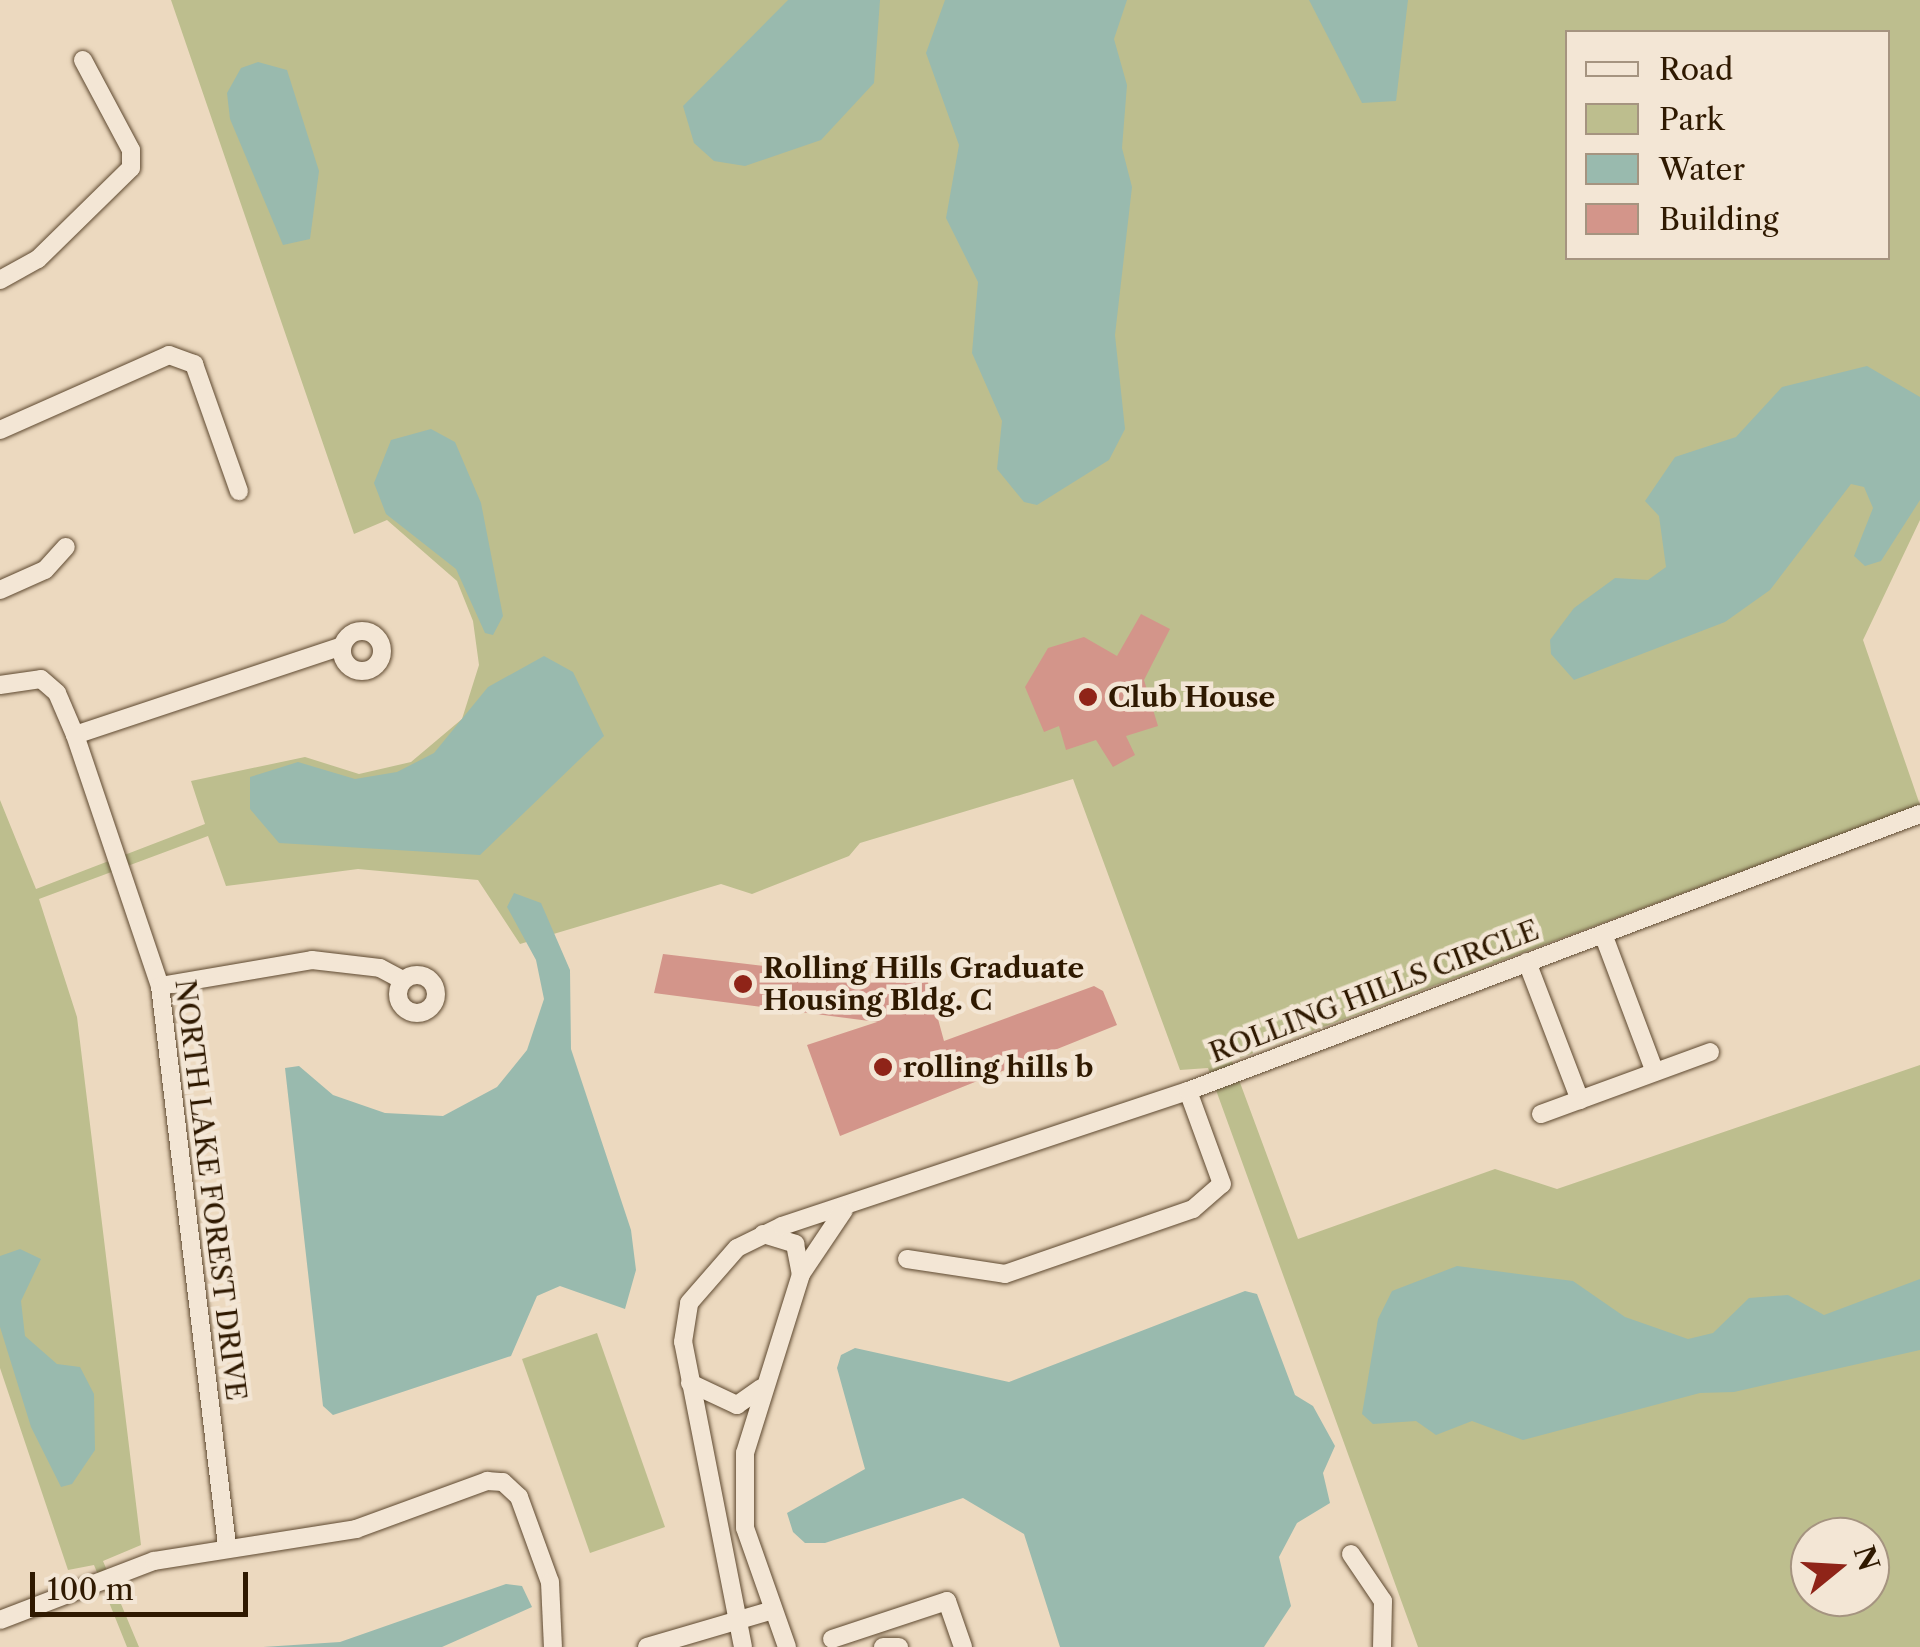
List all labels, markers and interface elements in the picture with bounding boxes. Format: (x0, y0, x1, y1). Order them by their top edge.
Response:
legend (1565, 30, 1890, 260)
text: Road (1659, 51, 1733, 88)
text: Park (1659, 101, 1724, 138)
text: Water (1659, 151, 1745, 188)
text: Building (1659, 201, 1779, 238)
place label: Club House (1108, 680, 1275, 714)
marker: Club House (1077, 686, 1099, 708)
street label: ROLLING HILLS CIRCLE (1204, 913, 1544, 1069)
place label: Rolling Hills Graduate Housing Bldg. C (763, 951, 1084, 1017)
marker: Rolling Hills Graduate Housing Bldg. C (732, 973, 754, 995)
street label: NORTH LAKE FOREST DRIVE (168, 977, 254, 1403)
place label: rolling hills b (903, 1050, 1093, 1084)
marker: rolling hills b (872, 1056, 894, 1078)
north arrow (1790, 1517, 1890, 1617)
text: N (1847, 1542, 1887, 1575)
scale bar (35, 1552, 252, 1614)
text: 100 m (47, 1571, 134, 1608)

